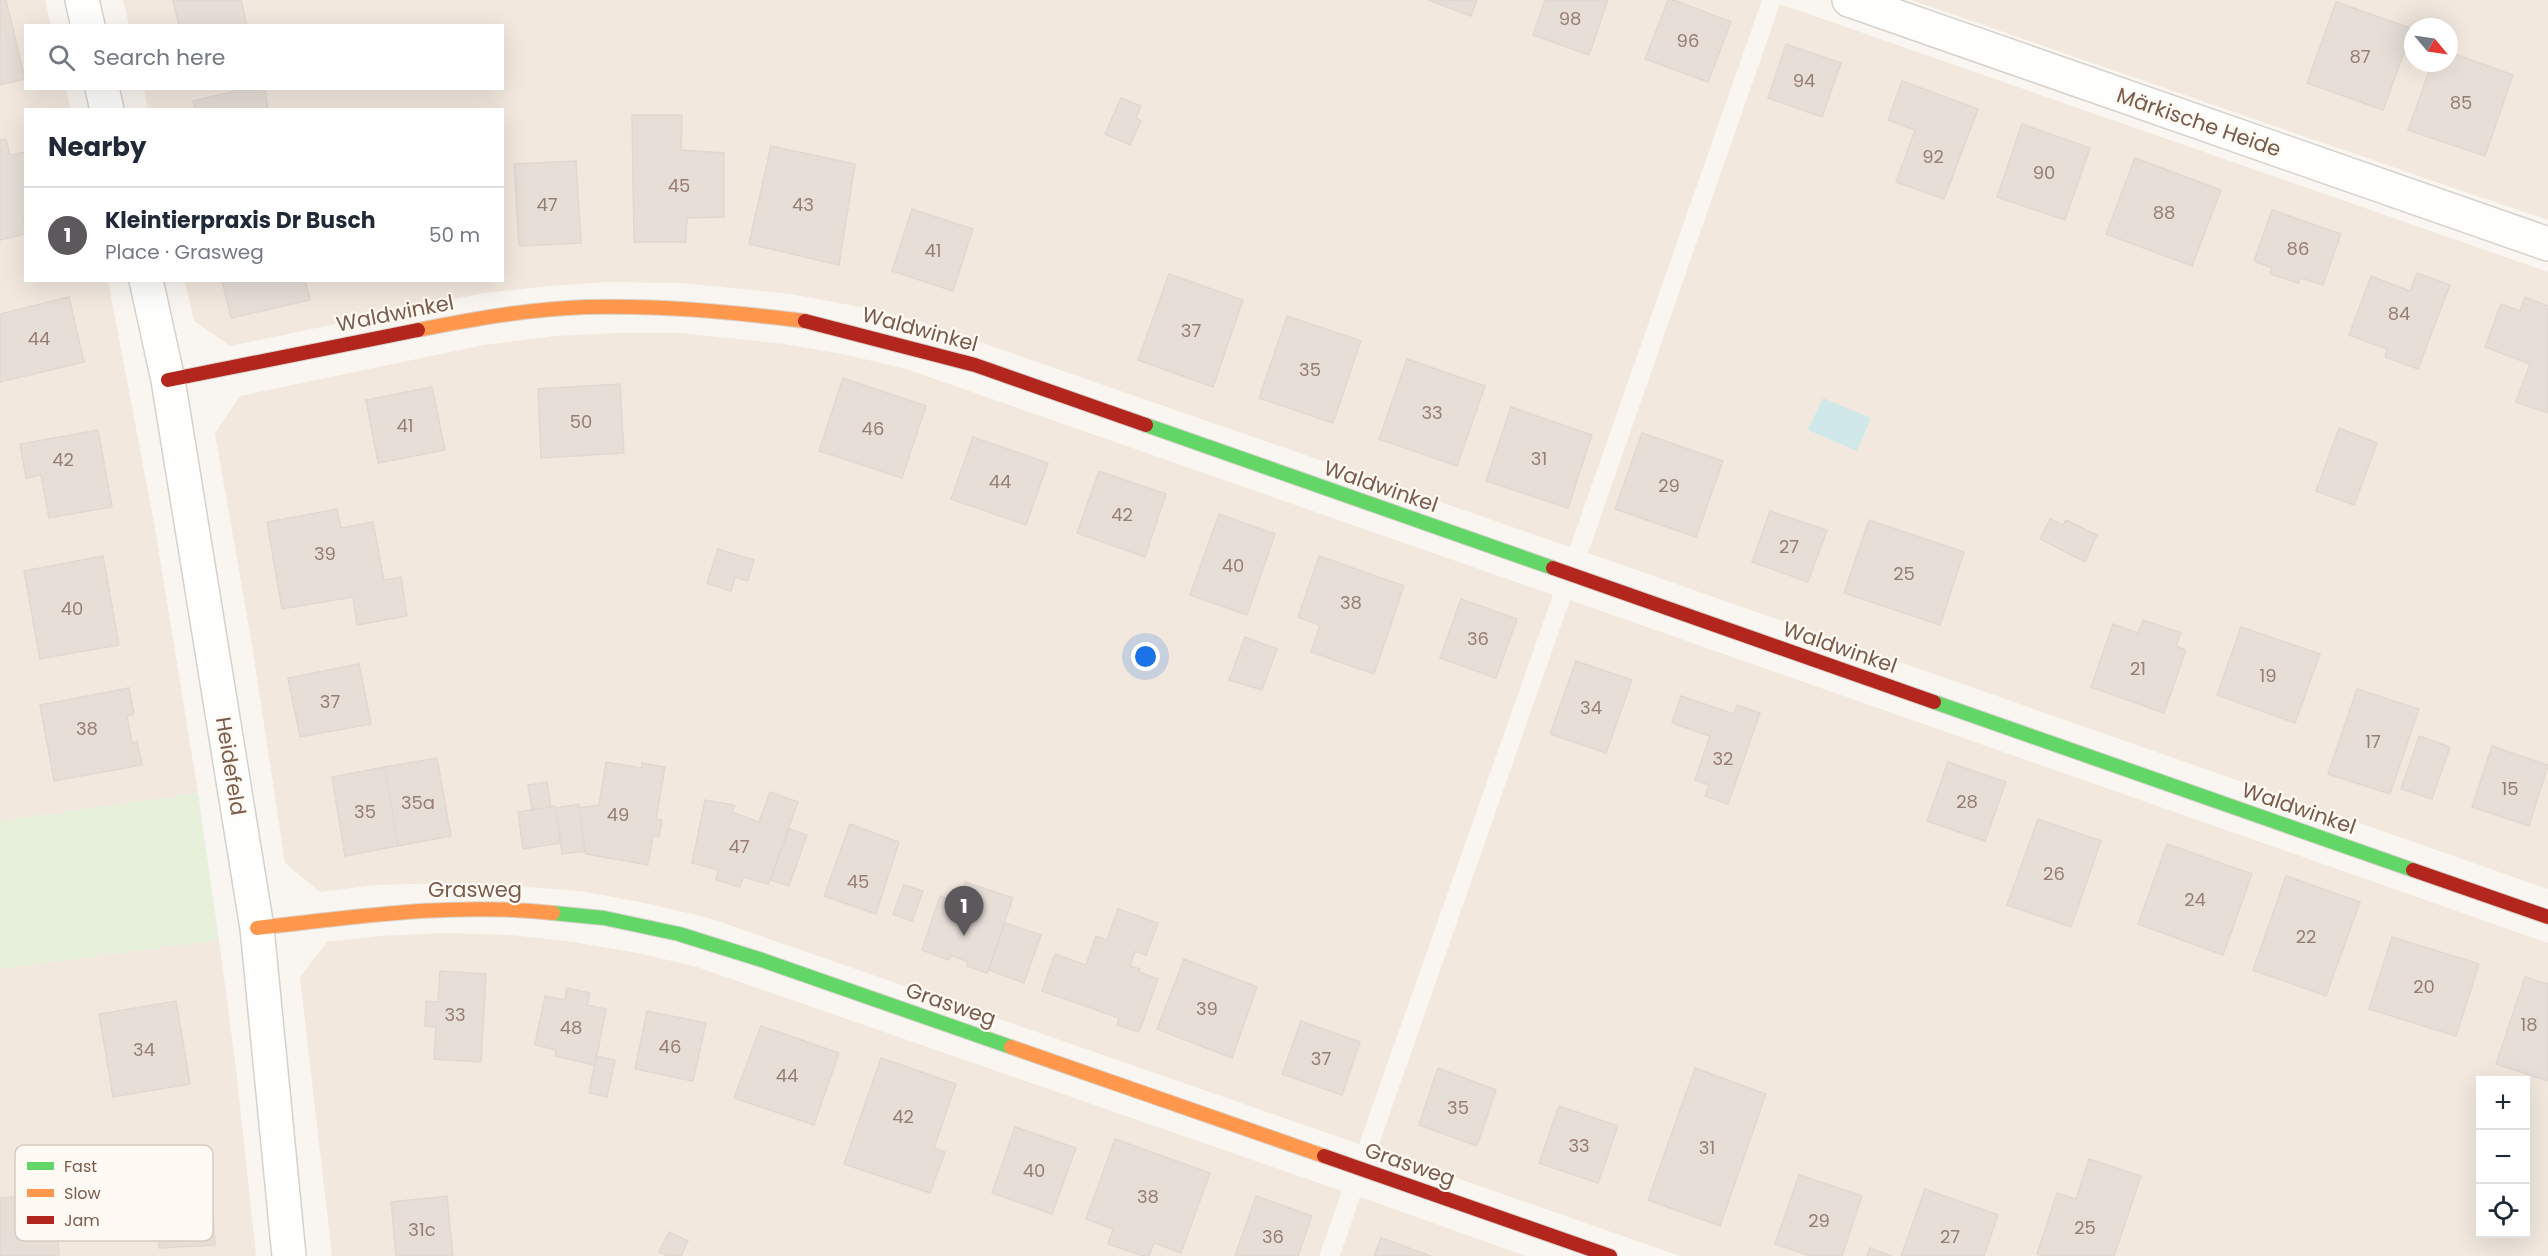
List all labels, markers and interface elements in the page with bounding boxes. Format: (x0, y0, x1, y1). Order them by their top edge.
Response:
house number: 98 (1559, 6, 1581, 31)
north arrow (2404, 18, 2458, 72)
search box (24, 24, 504, 90)
house number: 96 (1677, 28, 1699, 53)
icon: search (45, 41, 78, 74)
text: Search here (93, 42, 226, 73)
house number: 87 (2349, 44, 2371, 69)
house number: 94 (1793, 68, 1815, 93)
street label: Märkische Heide (2113, 80, 2285, 164)
house number: 85 (2450, 90, 2472, 115)
text: Nearby (48, 129, 146, 165)
house number: 92 (1922, 144, 1944, 169)
house number: 90 (2033, 160, 2055, 185)
house number: 45 (668, 173, 690, 198)
house number: 47 (536, 192, 558, 217)
house number: 43 (792, 192, 814, 217)
house number: 88 (2153, 200, 2175, 225)
text: Kleintierpraxis Dr Busch (105, 205, 376, 236)
text: 1 (64, 221, 71, 249)
text: 50 m (429, 221, 480, 249)
house number: 86 (2287, 236, 2309, 261)
text: Place · Grasweg (105, 238, 264, 266)
house number: 41 (924, 238, 942, 263)
street label: Waldwinkel (334, 287, 456, 339)
street label: Waldwinkel (859, 300, 981, 358)
house number: 84 (2388, 301, 2410, 326)
house number: 37 (1181, 318, 1201, 343)
house number: 44 (28, 326, 50, 351)
house number: 35 (1299, 357, 1321, 382)
house number: 33 (1421, 400, 1443, 425)
house number: 50 (570, 409, 592, 434)
house number: 41 (396, 413, 414, 438)
house number: 46 (862, 416, 884, 441)
house number: 31 (1531, 446, 1547, 471)
house number: 42 (52, 447, 74, 472)
street label: Waldwinkel (1320, 453, 1442, 519)
house number: 44 (989, 469, 1011, 494)
house number: 29 (1658, 473, 1680, 498)
house number: 42 (1111, 502, 1133, 527)
house number: 27 (1779, 534, 1799, 559)
house number: 39 (314, 541, 336, 566)
house number: 40 (1222, 553, 1244, 578)
house number: 25 (1893, 561, 1915, 586)
house number: 38 (1340, 590, 1362, 615)
house number: 40 (61, 596, 83, 621)
street label: Waldwinkel (1779, 614, 1901, 680)
house number: 36 (1467, 626, 1489, 651)
your location (1131, 642, 1160, 671)
house number: 21 (2130, 656, 2146, 681)
house number: 19 (2259, 663, 2277, 688)
house number: 37 (320, 689, 340, 714)
house number: 34 (1580, 695, 1602, 720)
street label: Heidefeld (209, 715, 253, 817)
house number: 38 (76, 716, 98, 741)
house number: 17 (2365, 729, 2381, 754)
house number: 32 (1713, 746, 1733, 771)
street label: Waldwinkel (2238, 775, 2360, 841)
house number: 15 (2501, 776, 2519, 801)
house number: 28 (1956, 789, 1978, 814)
house number: 35a (401, 790, 435, 815)
house number: 35 (354, 799, 376, 824)
house number: 49 (607, 802, 629, 827)
house number: 47 (728, 834, 750, 859)
house number: 26 (2043, 861, 2065, 886)
house number: 45 (847, 869, 869, 894)
street label: Grasweg (428, 875, 522, 904)
pin: 1 (944, 886, 984, 936)
house number: 24 (2184, 887, 2206, 912)
house number: 22 (2296, 924, 2316, 949)
house number: 20 (2413, 974, 2435, 999)
street label: Grasweg (902, 975, 1000, 1033)
house number: 39 (1196, 996, 1218, 1021)
house number: 33 (444, 1002, 466, 1027)
house number: 18 (2520, 1012, 2538, 1037)
house number: 48 (560, 1015, 582, 1040)
house number: 46 (659, 1034, 681, 1059)
house number: 34 (133, 1037, 155, 1062)
house number: 37 (1311, 1046, 1331, 1071)
house number: 44 (776, 1063, 798, 1088)
map controls (2476, 1076, 2530, 1238)
button: + (2476, 1076, 2530, 1130)
house number: 35 (1447, 1095, 1469, 1120)
house number: 42 (892, 1104, 914, 1129)
button: − (2476, 1130, 2530, 1184)
house number: 33 (1568, 1133, 1590, 1158)
street label: Grasweg (1361, 1135, 1459, 1193)
house number: 31 (1699, 1135, 1715, 1160)
legend (15, 1145, 213, 1241)
text: Fast (64, 1155, 97, 1178)
house number: 40 (1023, 1158, 1045, 1183)
text: Slow (64, 1182, 101, 1205)
house number: 38 (1137, 1184, 1159, 1209)
button: locate (2476, 1184, 2530, 1238)
house number: 29 (1808, 1208, 1830, 1233)
text: Jam (64, 1209, 100, 1232)
house number: 25 (2074, 1215, 2096, 1240)
house number: 31c (408, 1217, 436, 1242)
house number: 36 (1262, 1224, 1284, 1249)
house number: 27 (1940, 1224, 1960, 1249)

